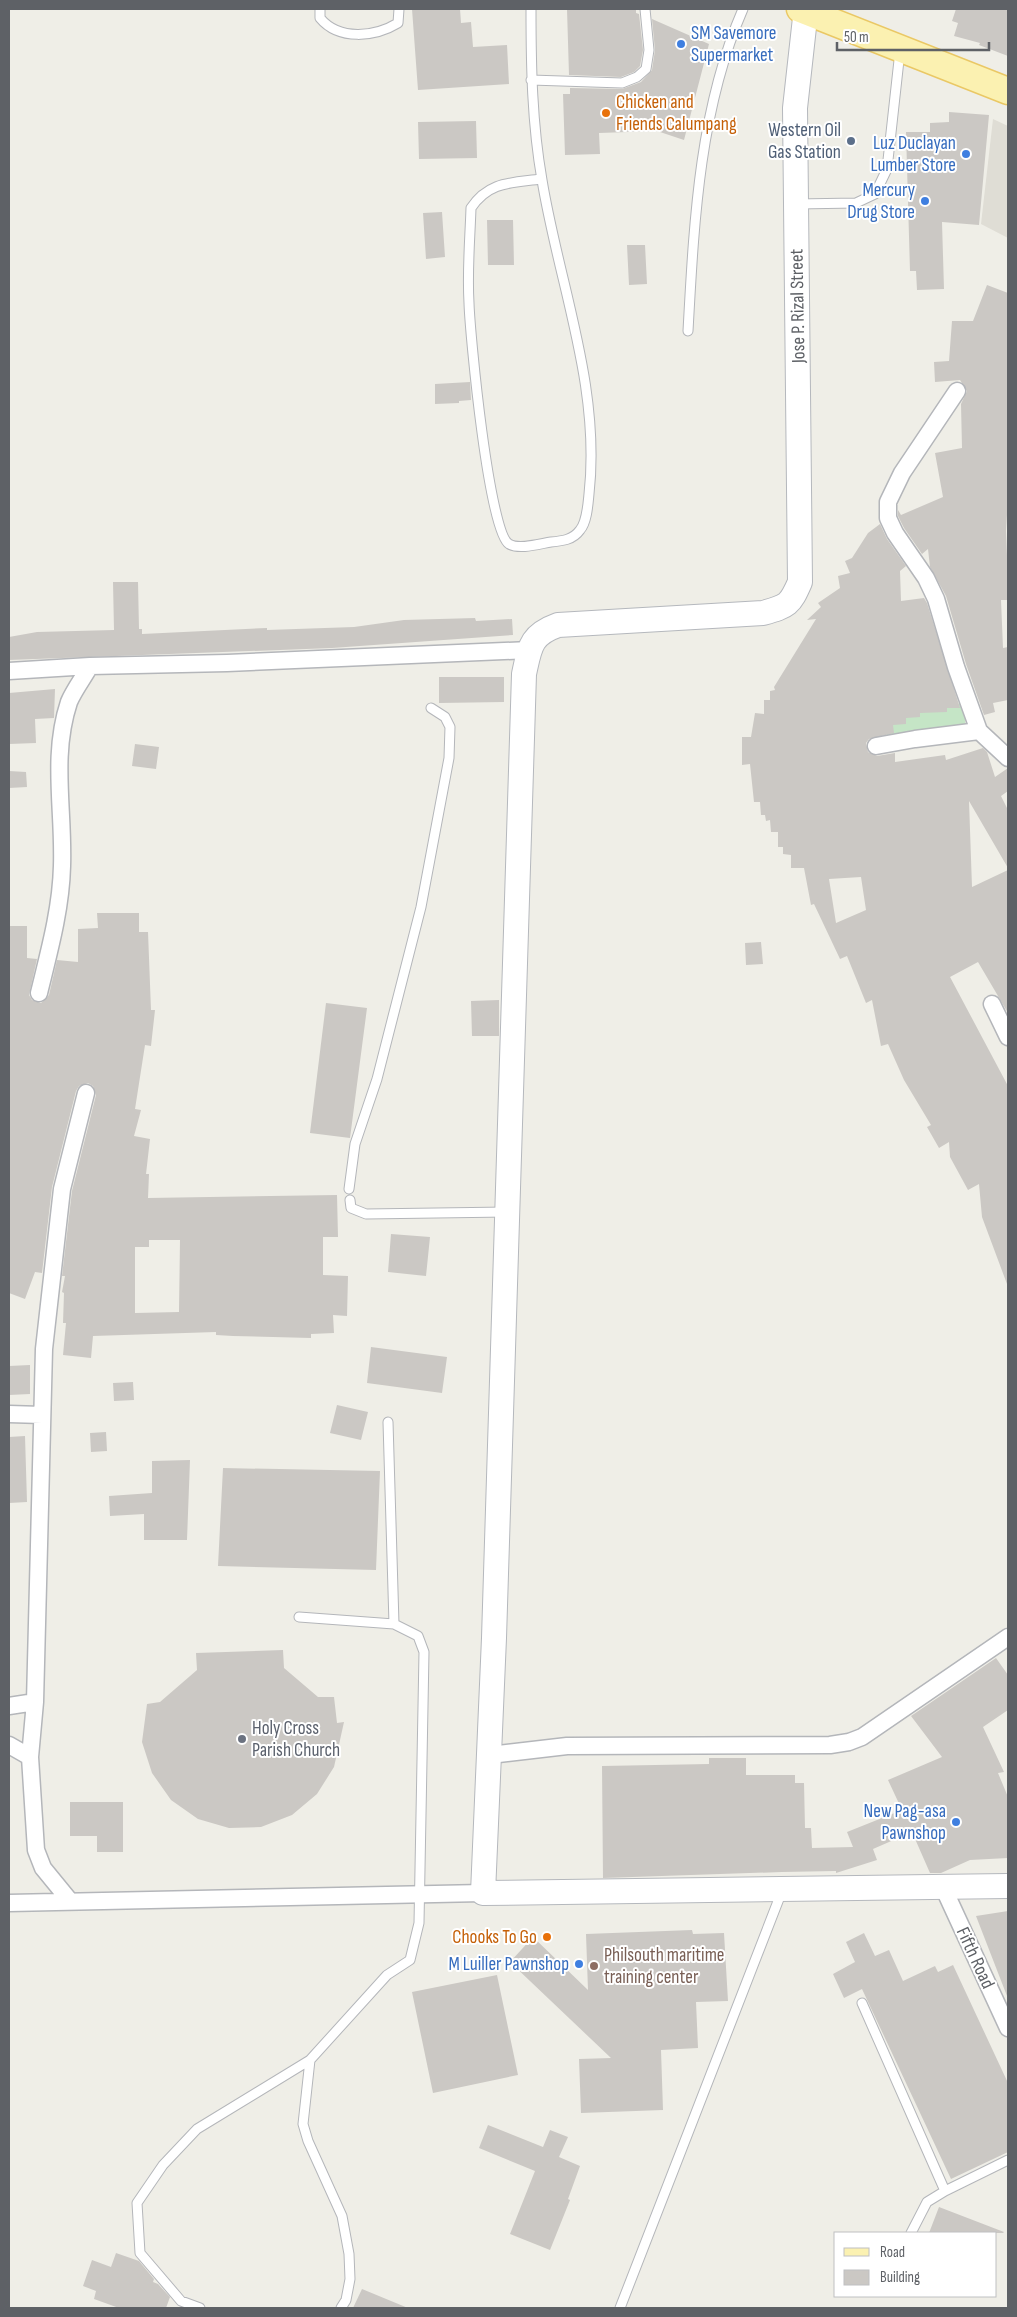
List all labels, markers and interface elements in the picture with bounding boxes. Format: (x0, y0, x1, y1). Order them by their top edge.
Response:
scale bar (837, 20, 990, 52)
place label: SM Savemore Supermarket (691, 22, 776, 67)
text: 50 m (844, 28, 869, 47)
marker: SM Savemore Supermarket (675, 38, 687, 50)
place label: Chicken and Friends Calumpang (616, 91, 737, 136)
marker: Chicken and Friends Calumpang (600, 107, 612, 119)
place label: Western Oil Gas Station (768, 119, 841, 164)
place label: Luz Duclayan Lumber Store (870, 132, 956, 177)
marker: Western Oil Gas Station (845, 135, 857, 147)
marker: Luz Duclayan Lumber Store (960, 148, 972, 160)
place label: Mercury Drug Store (847, 179, 916, 224)
marker: Mercury Drug Store (919, 195, 931, 207)
street label: Jose P. Rizal Street (786, 248, 811, 364)
place label: Holy Cross Parish Church (252, 1717, 340, 1762)
marker: Holy Cross Parish Church (236, 1733, 248, 1745)
place label: New Pag-asa Pawnshop (864, 1800, 946, 1845)
marker: New Pag-asa Pawnshop (950, 1816, 962, 1828)
street label: Fifth Road (951, 1924, 999, 1992)
place label: Chooks To Go (452, 1926, 537, 1949)
marker: Chooks To Go (541, 1931, 553, 1943)
place label: Philsouth maritime training center (604, 1944, 724, 1989)
place label: M Luiller Pawnshop (449, 1953, 569, 1976)
marker: M Luiller Pawnshop (573, 1958, 585, 1970)
marker: Philsouth maritime training center (588, 1960, 600, 1972)
legend (834, 2232, 997, 2297)
text: Road (880, 2243, 905, 2262)
text: Building (880, 2268, 920, 2287)

